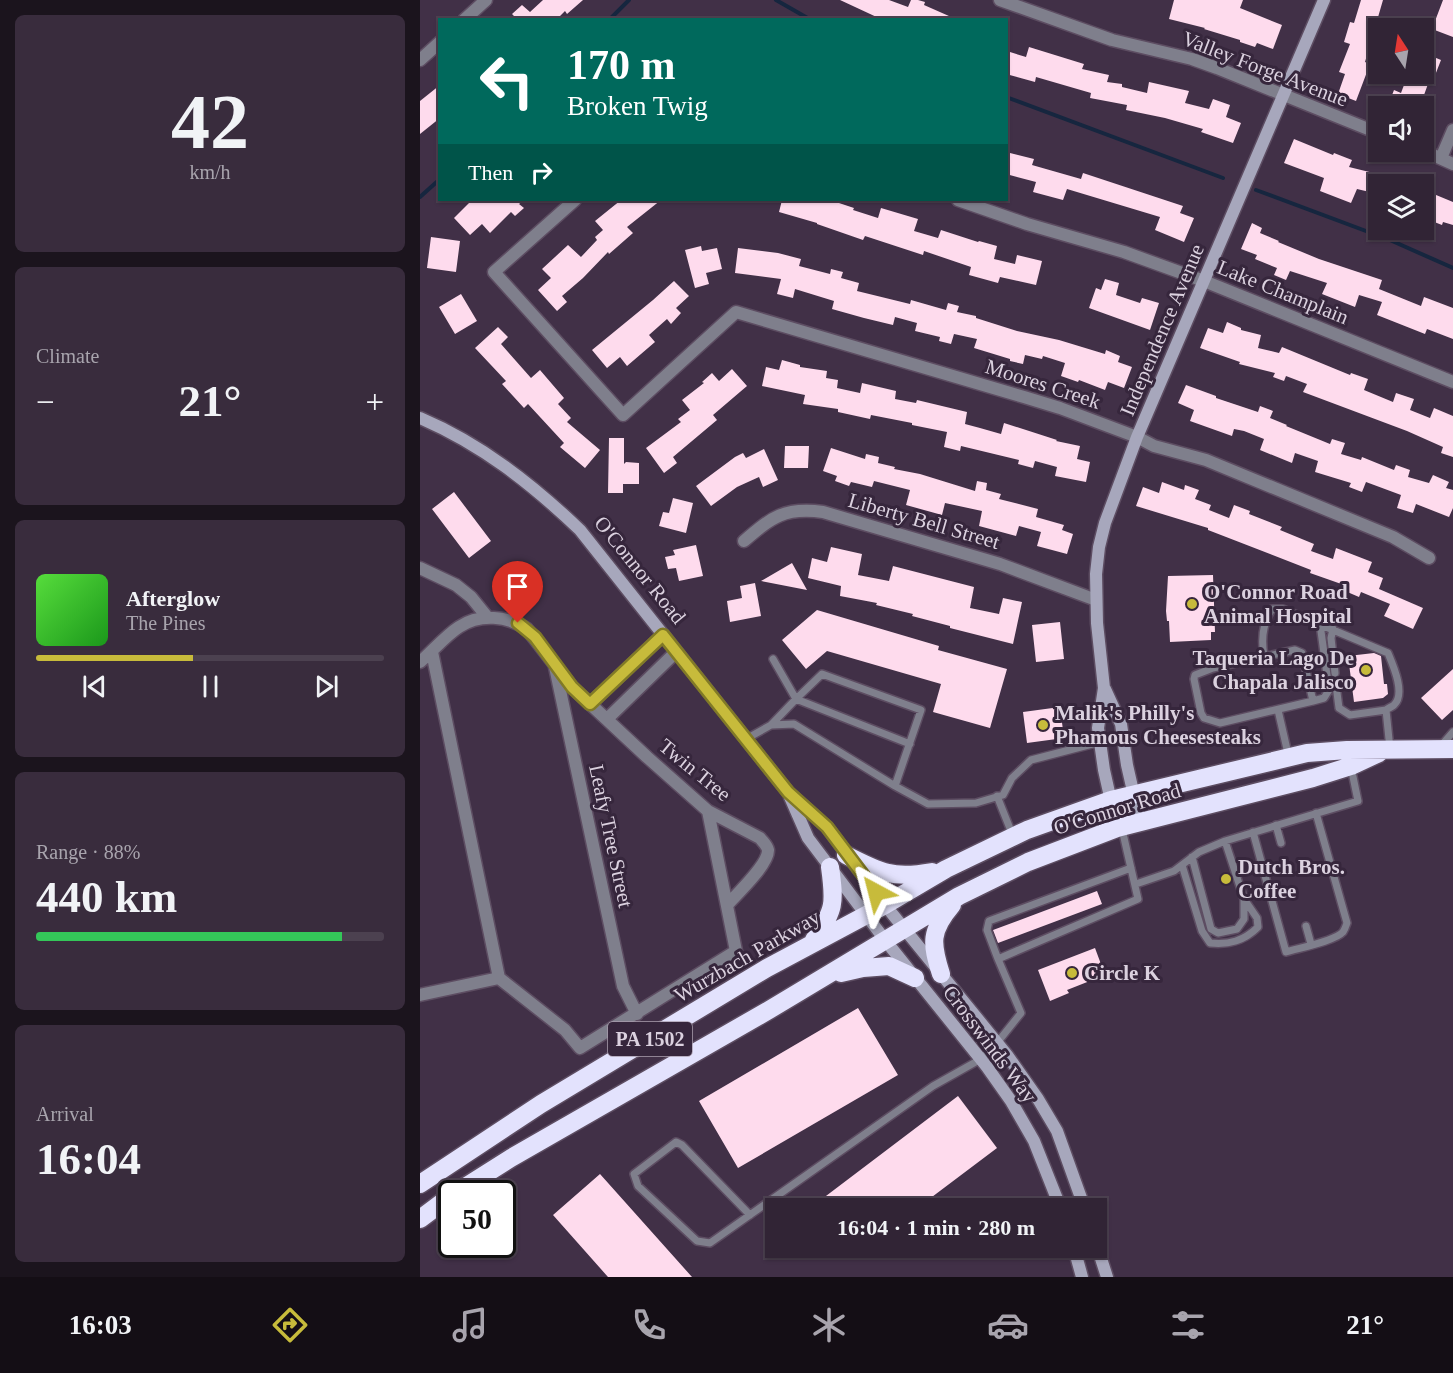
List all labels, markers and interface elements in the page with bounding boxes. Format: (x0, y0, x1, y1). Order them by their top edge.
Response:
north arrow (1368, 18, 1434, 84)
map controls (1368, 18, 1434, 240)
street label: Valley Forge Avenue (1179, 26, 1351, 112)
icon: left (468, 42, 546, 120)
text: 170 m (567, 42, 676, 88)
text: 42 (171, 78, 249, 165)
text: Broken Twig (567, 91, 708, 121)
button: sound (1368, 96, 1434, 162)
icon: right (525, 156, 558, 189)
text: Then (468, 160, 513, 185)
text: km/h (189, 161, 231, 183)
button: layers (1368, 174, 1434, 240)
street label: Independence Avenue (1115, 240, 1209, 420)
street label: Lake Champlain (1214, 255, 1353, 329)
text: Climate (36, 345, 99, 367)
street label: Moores Creek (982, 354, 1104, 414)
text: 21° (179, 376, 242, 426)
text: − (36, 384, 55, 420)
text: + (365, 384, 384, 420)
street label: Liberty Bell Street (846, 488, 1003, 554)
street label: O'Connor Road (589, 511, 691, 629)
pin (492, 561, 543, 623)
icon: arrive (501, 570, 534, 603)
place label: O'Connor Road Animal Hospital (1204, 580, 1352, 628)
text: Afterglow (126, 586, 220, 611)
marker: O'Connor Road Animal Hospital (1185, 597, 1199, 611)
text: The Pines (126, 612, 205, 634)
place label: Taqueria Lago De Chapala Jalisco (1193, 646, 1354, 694)
marker: Taqueria Lago De Chapala Jalisco (1359, 663, 1373, 677)
icon: previous (78, 670, 111, 703)
icon: pause (194, 670, 227, 703)
icon: next (310, 670, 343, 703)
place label: Malik's Philly's Phamous Cheesesteaks (1055, 701, 1261, 749)
marker: Malik's Philly's Phamous Cheesesteaks (1036, 718, 1050, 732)
street label: Twin Tree (654, 734, 736, 806)
street label: Leafy Tree Street (584, 762, 638, 910)
street label: O'Connor Road (1051, 778, 1184, 840)
text: Range · 88% (36, 841, 140, 863)
place label: Dutch Bros. Coffee (1238, 855, 1345, 903)
position arrow (844, 860, 908, 924)
text: 440 km (36, 872, 177, 922)
marker: Dutch Bros. Coffee (1219, 872, 1233, 886)
street label: Wurzbach Parkway (670, 904, 825, 1007)
place label: Circle K (1084, 961, 1161, 985)
marker: Circle K (1065, 966, 1079, 980)
street label: Crosswinds Way (938, 981, 1042, 1108)
road number: PA 1502 (608, 1022, 692, 1056)
text: Arrival (36, 1103, 94, 1125)
text: 16:04 (36, 1134, 141, 1184)
speed limit sign: 50 (438, 1180, 516, 1258)
text: 16:04 · 1 min · 280 m (837, 1215, 1035, 1240)
icon: directions (269, 1304, 311, 1346)
icon: music (449, 1304, 491, 1346)
icon: phone (628, 1304, 670, 1346)
icon: climate (808, 1304, 850, 1346)
icon: car (987, 1304, 1029, 1346)
icon: filters (1167, 1304, 1209, 1346)
text: 16:03 (69, 1310, 132, 1340)
text: 21° (1346, 1310, 1384, 1340)

